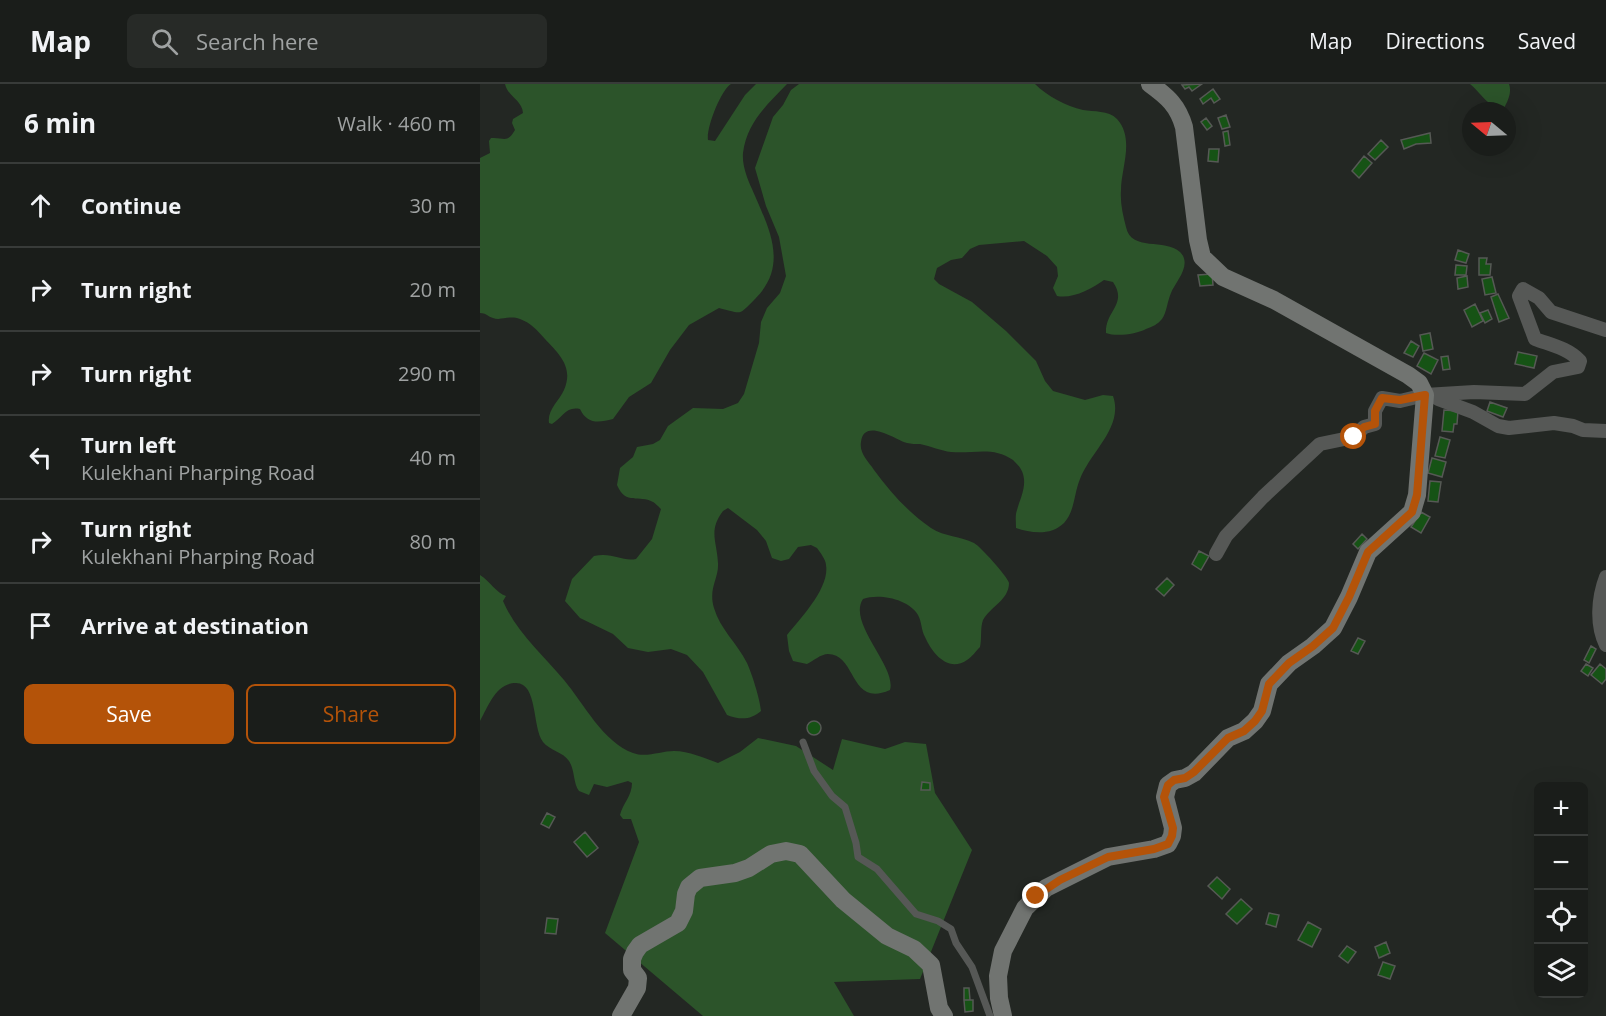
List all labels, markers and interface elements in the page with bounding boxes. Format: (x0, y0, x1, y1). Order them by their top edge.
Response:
search box (127, 14, 547, 68)
text: Map (30, 22, 91, 60)
icon: search (148, 25, 181, 58)
text: Search here (196, 26, 319, 56)
text: Map (1309, 27, 1352, 55)
text: Directions (1385, 27, 1485, 55)
text: Saved (1518, 27, 1576, 55)
north arrow (1462, 102, 1516, 156)
text: 6 min (24, 105, 96, 141)
text: Walk · 460 m (337, 110, 456, 137)
icon: ahead (24, 189, 57, 222)
text: Continue (81, 190, 181, 220)
text: 30 m (409, 192, 456, 219)
icon: right (24, 273, 57, 306)
text: Turn right (81, 274, 192, 304)
text: 20 m (409, 276, 456, 303)
icon: right (24, 357, 57, 390)
text: Turn right (81, 358, 192, 388)
text: 290 m (398, 360, 456, 387)
route start (1340, 423, 1366, 449)
text: Turn left (81, 429, 176, 459)
icon: left (24, 441, 57, 474)
text: 40 m (409, 444, 456, 471)
text: Kulekhani Pharping Road (81, 459, 315, 486)
text: Turn right (81, 513, 192, 543)
icon: right (24, 525, 57, 558)
text: 80 m (409, 528, 456, 555)
text: Kulekhani Pharping Road (81, 543, 315, 570)
icon: arrive (24, 609, 57, 642)
text: Arrive at destination (81, 610, 309, 640)
button: Save (24, 684, 234, 744)
button: Share (246, 684, 456, 744)
map controls (1534, 782, 1588, 998)
button: + (1534, 782, 1588, 836)
button: − (1534, 836, 1588, 890)
route end (1022, 882, 1048, 908)
button: locate (1534, 890, 1588, 944)
button: layers (1534, 944, 1588, 998)

